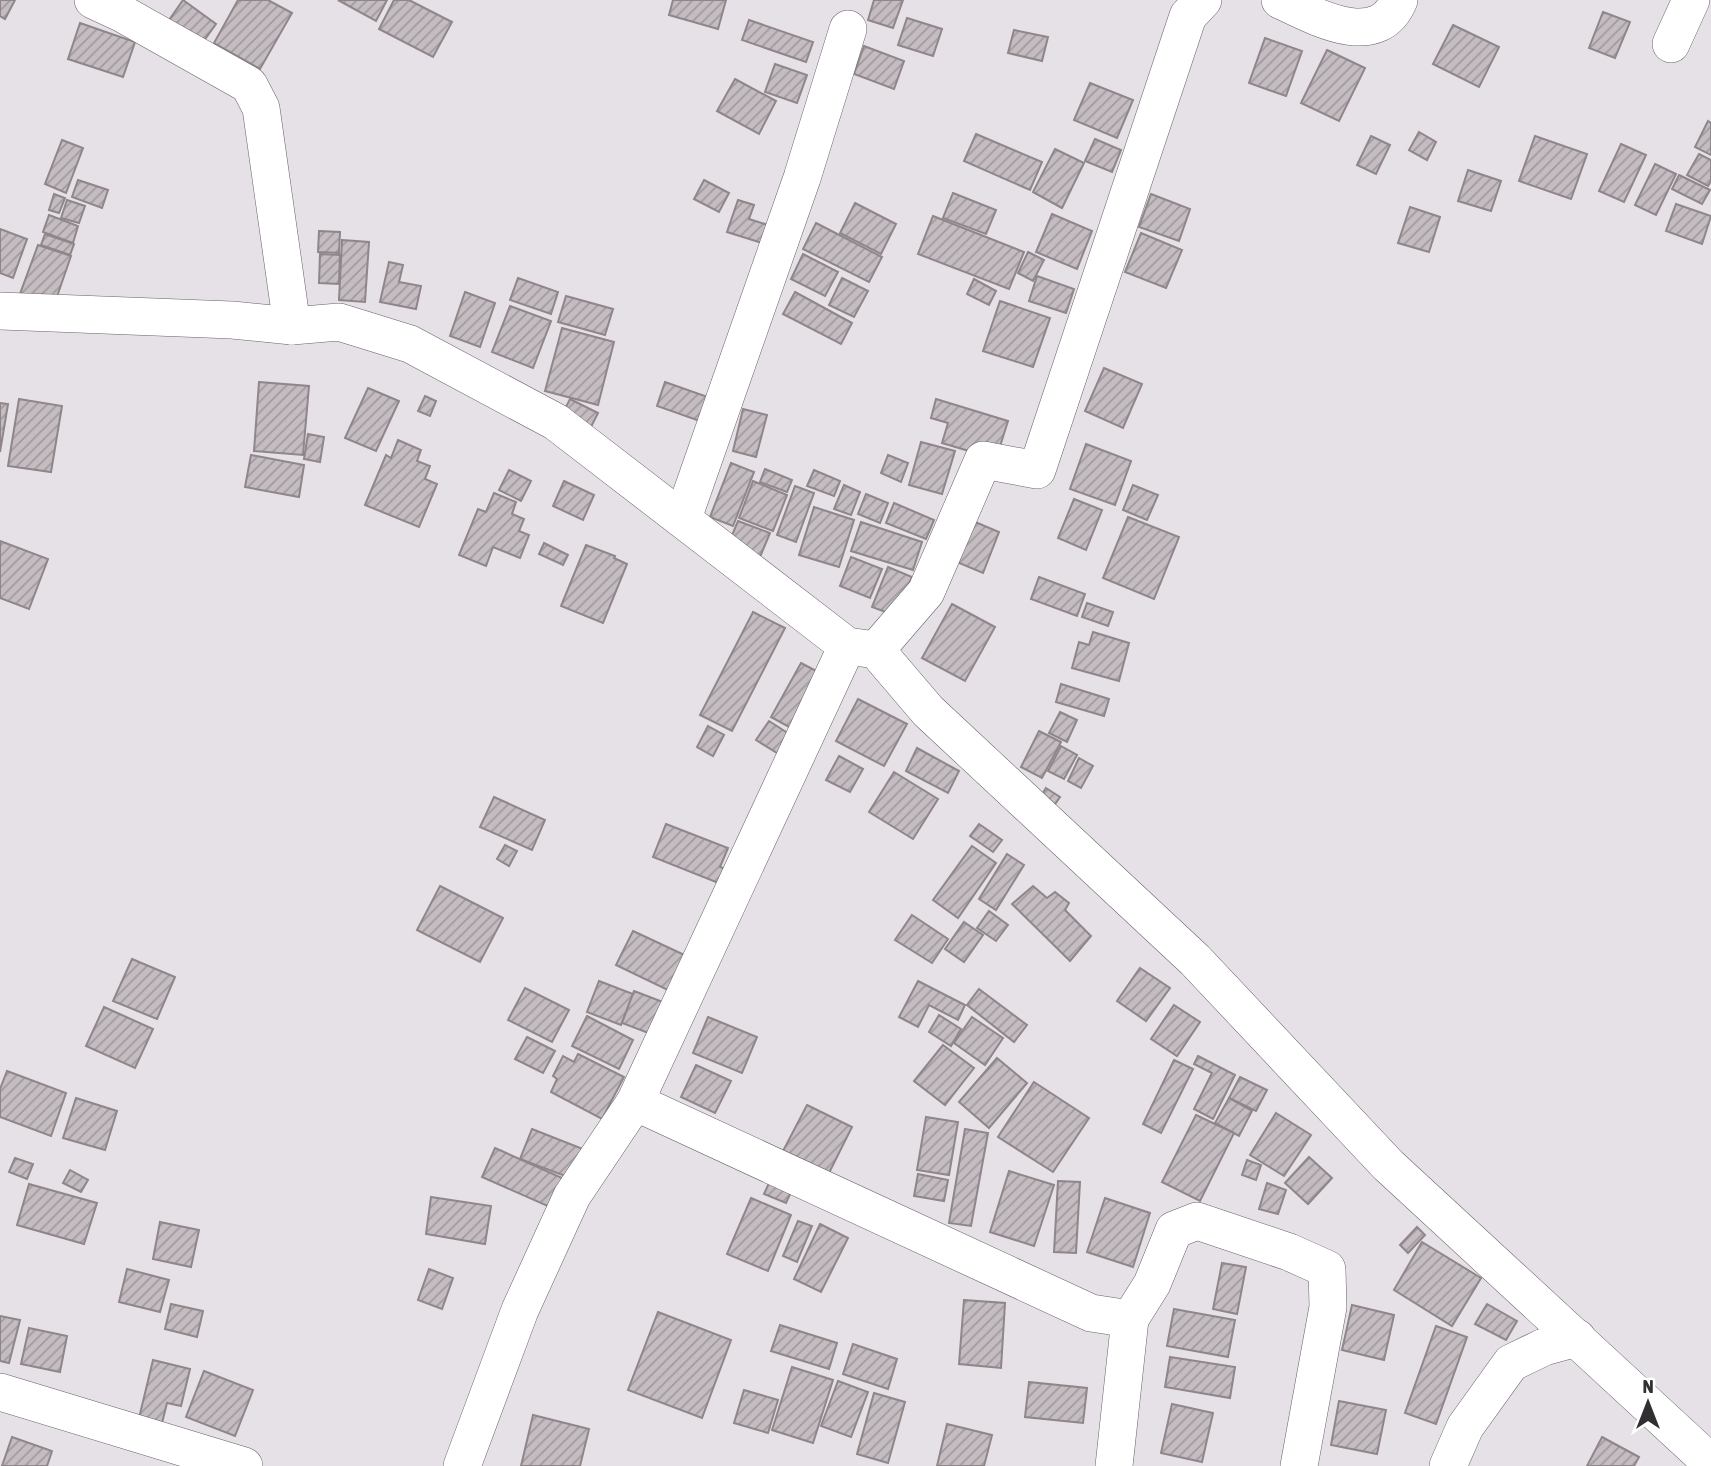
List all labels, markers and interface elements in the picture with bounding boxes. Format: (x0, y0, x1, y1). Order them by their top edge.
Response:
north arrow (1613, 1368, 1683, 1438)
text: N (1642, 1375, 1654, 1397)

